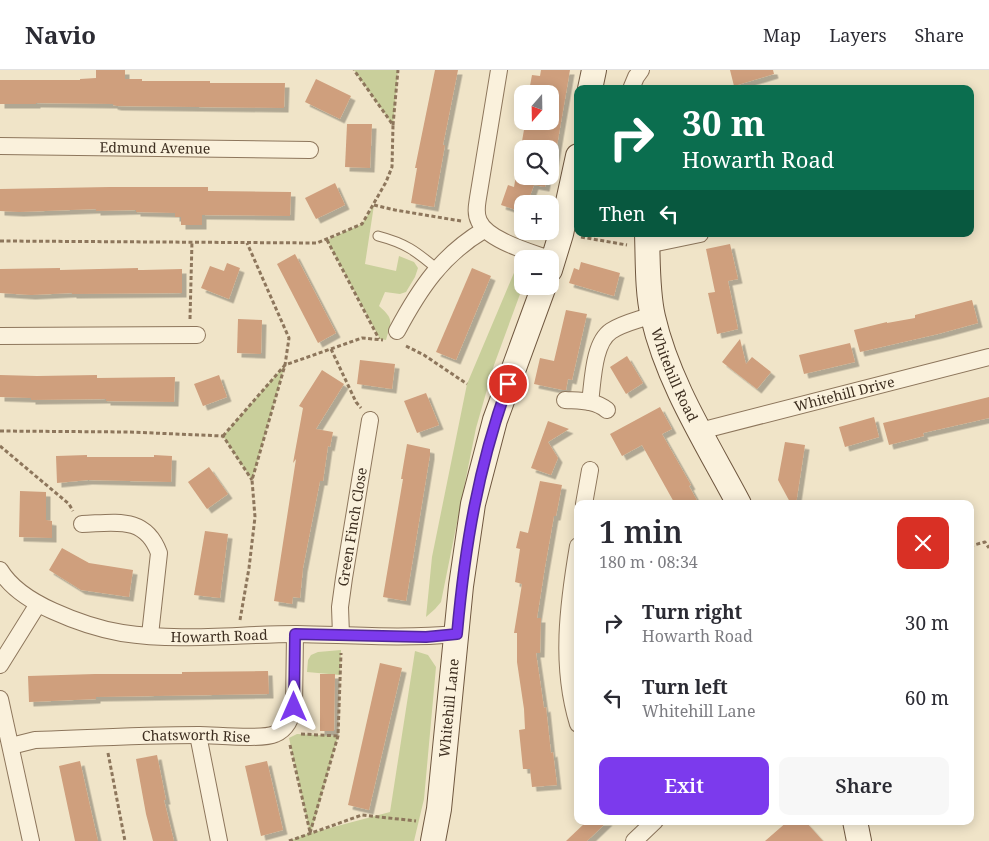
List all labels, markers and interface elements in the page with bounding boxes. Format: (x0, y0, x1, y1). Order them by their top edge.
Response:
text: Navio (25, 18, 96, 51)
text: Map (763, 23, 801, 47)
text: Layers (829, 23, 887, 47)
text: Share (915, 23, 964, 47)
north arrow (514, 85, 559, 130)
map controls (514, 85, 559, 295)
text: 30 m (682, 99, 765, 146)
icon: right (599, 105, 664, 170)
street label: Edmund Avenue (99, 137, 211, 158)
button: search (514, 140, 559, 185)
text: Howarth Road (682, 144, 834, 174)
button: + (514, 195, 559, 240)
icon: left (655, 200, 683, 228)
text: Then (599, 201, 645, 227)
button: − (514, 250, 559, 295)
street label: Whitehill Road (647, 325, 703, 425)
pin (487, 363, 529, 405)
icon: arrive (494, 370, 522, 398)
street label: Whitehill Drive (792, 372, 897, 416)
street label: Green Finch Close (333, 466, 371, 588)
text: 1 min (599, 511, 683, 552)
button: close (897, 517, 949, 569)
text: 180 m · 08:34 (599, 551, 698, 573)
text: Turn right (642, 599, 742, 625)
icon: right (599, 609, 627, 637)
text: 30 m (905, 610, 949, 636)
street label: Howarth Road (171, 625, 268, 646)
text: Howarth Road (642, 625, 753, 647)
street label: Whitehill Lane (434, 658, 463, 758)
text: Turn left (642, 674, 728, 700)
position arrow (267, 680, 319, 732)
icon: left (599, 684, 627, 712)
text: 60 m (905, 685, 949, 711)
text: Whitehill Lane (642, 700, 755, 722)
street label: Chatsworth Rise (142, 725, 251, 746)
button: Exit (599, 757, 769, 815)
button: Share (779, 757, 949, 815)

